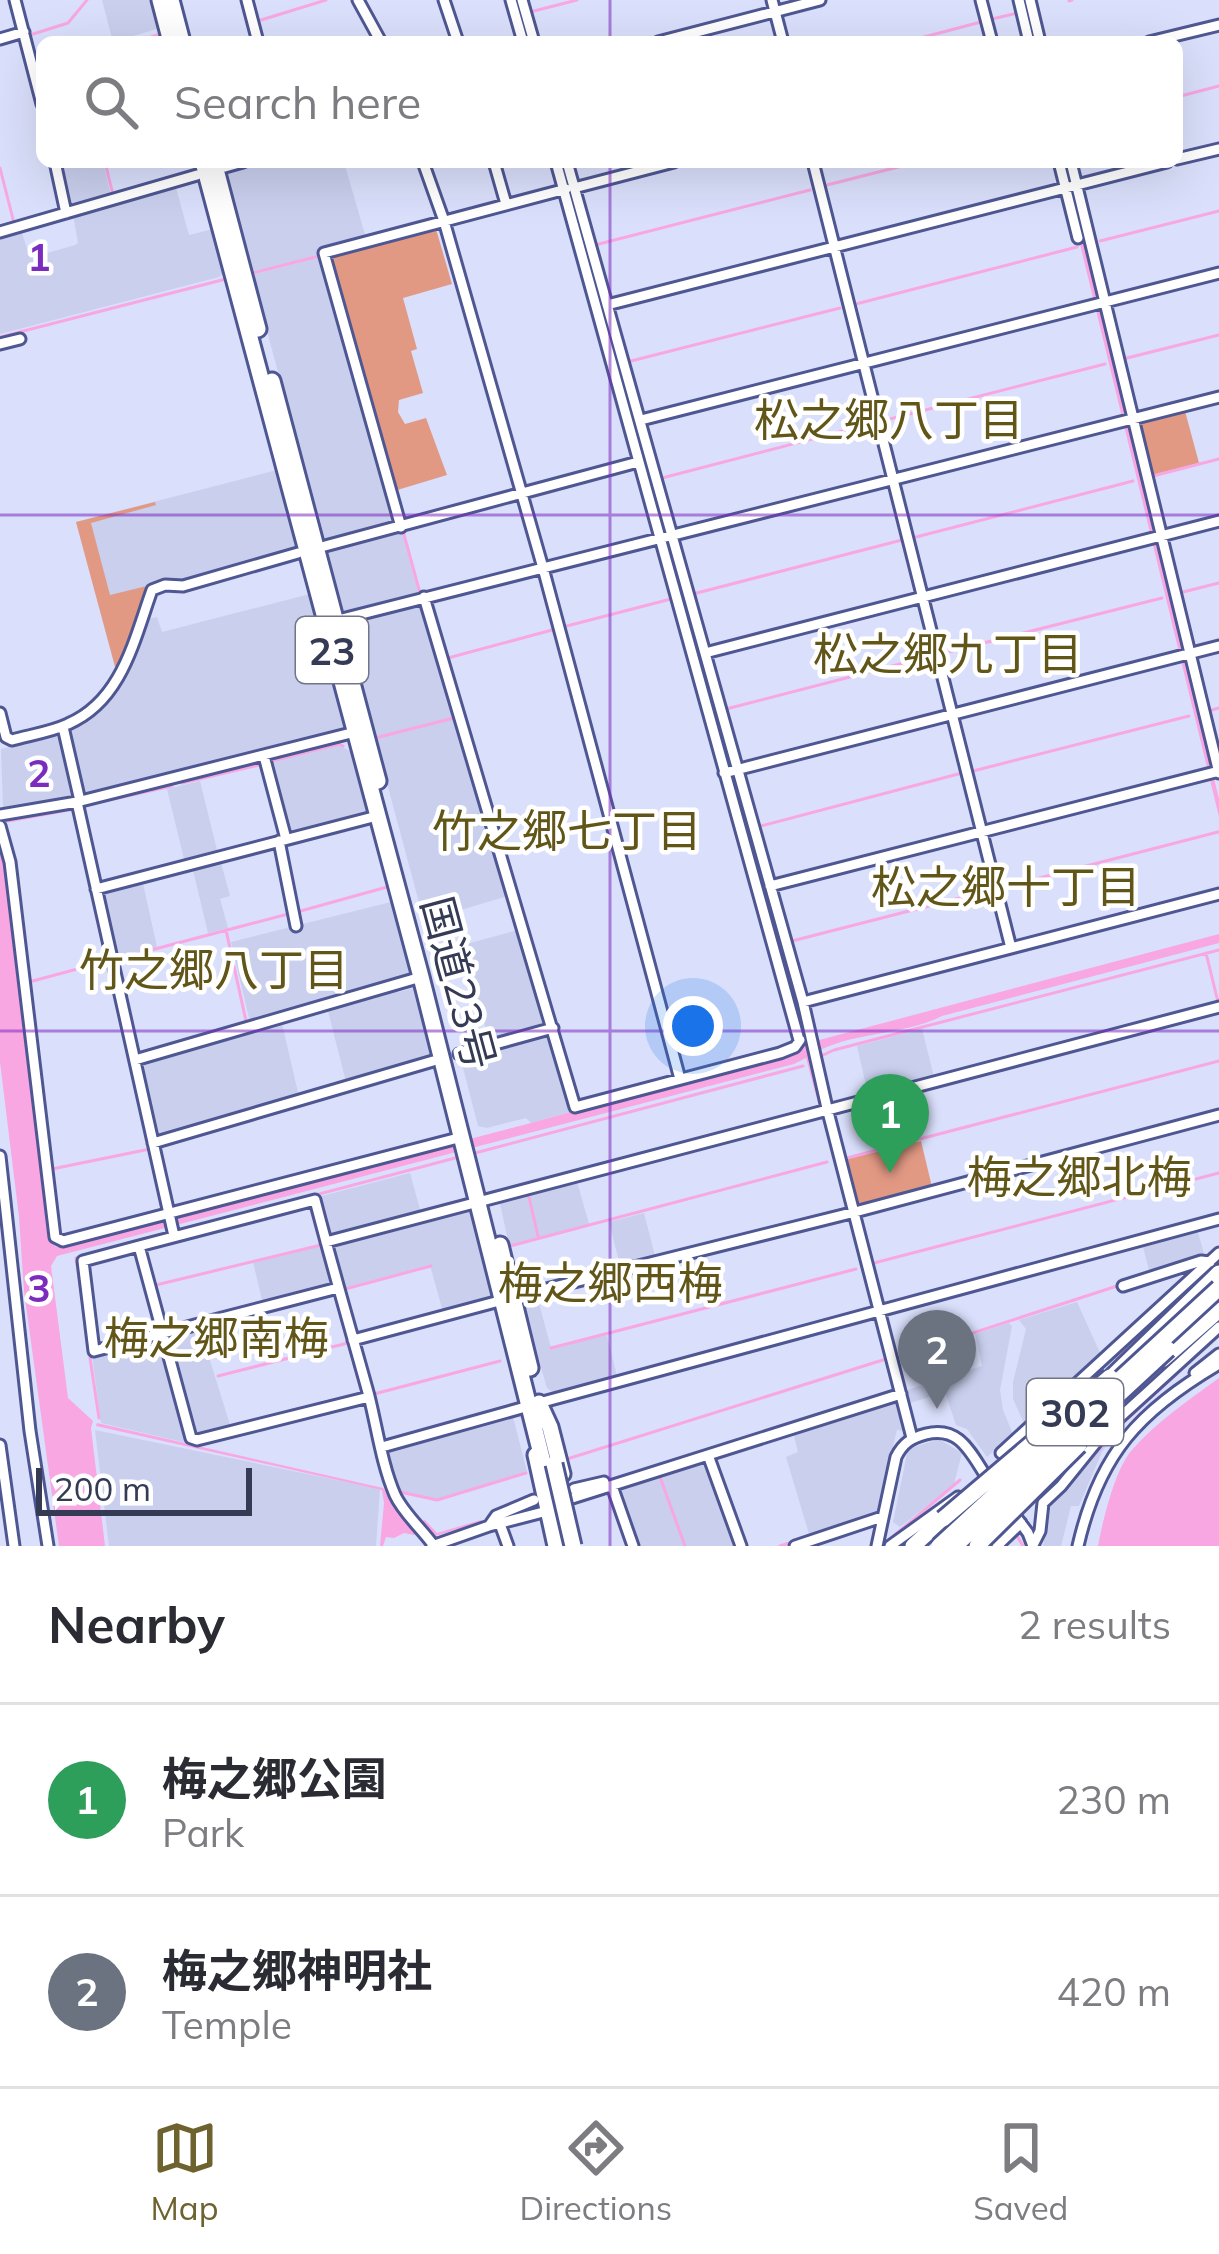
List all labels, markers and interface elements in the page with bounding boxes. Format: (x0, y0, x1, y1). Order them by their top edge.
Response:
search box (36, 36, 1183, 168)
icon: search (78, 69, 144, 135)
text: Search here (174, 74, 421, 130)
text: 1 (27, 232, 51, 281)
district label: 松之郷八丁目 (754, 391, 1024, 447)
road number: 23 (296, 617, 368, 683)
district label: 松之郷九丁目 (813, 625, 1083, 681)
text: 2 (27, 748, 51, 797)
district label: 竹之郷七丁目 (432, 802, 702, 858)
district label: 松之郷十丁目 (871, 858, 1141, 914)
street label: 国道23号 (411, 891, 507, 1075)
district label: 竹之郷八丁目 (79, 941, 349, 997)
your location (663, 996, 723, 1056)
pin: 1 (851, 1074, 929, 1173)
district label: 梅之郷北梅 (966, 1148, 1192, 1204)
district label: 梅之郷西梅 (497, 1254, 723, 1310)
text: 3 (27, 1263, 51, 1312)
district label: 梅之郷南梅 (103, 1309, 329, 1365)
pin: 2 (898, 1310, 976, 1409)
road number: 302 (1027, 1379, 1123, 1445)
scale bar (36, 1462, 252, 1515)
text: 200 m (54, 1468, 151, 1509)
text: Nearby (48, 1592, 225, 1656)
text: 2 results (1018, 1600, 1171, 1649)
text: 梅之郷公園 (162, 1750, 387, 1806)
text: 1 (75, 1775, 99, 1824)
text: 230 m (1056, 1775, 1171, 1824)
text: Park (162, 1808, 244, 1857)
text: 梅之郷神明社 (162, 1942, 432, 1998)
text: 2 (75, 1967, 99, 2016)
text: 420 m (1056, 1967, 1171, 2016)
text: Temple (162, 2000, 292, 2049)
tab: Map (151, 2115, 218, 2228)
tab: Directions (520, 2115, 672, 2228)
tab: Saved (973, 2115, 1068, 2228)

